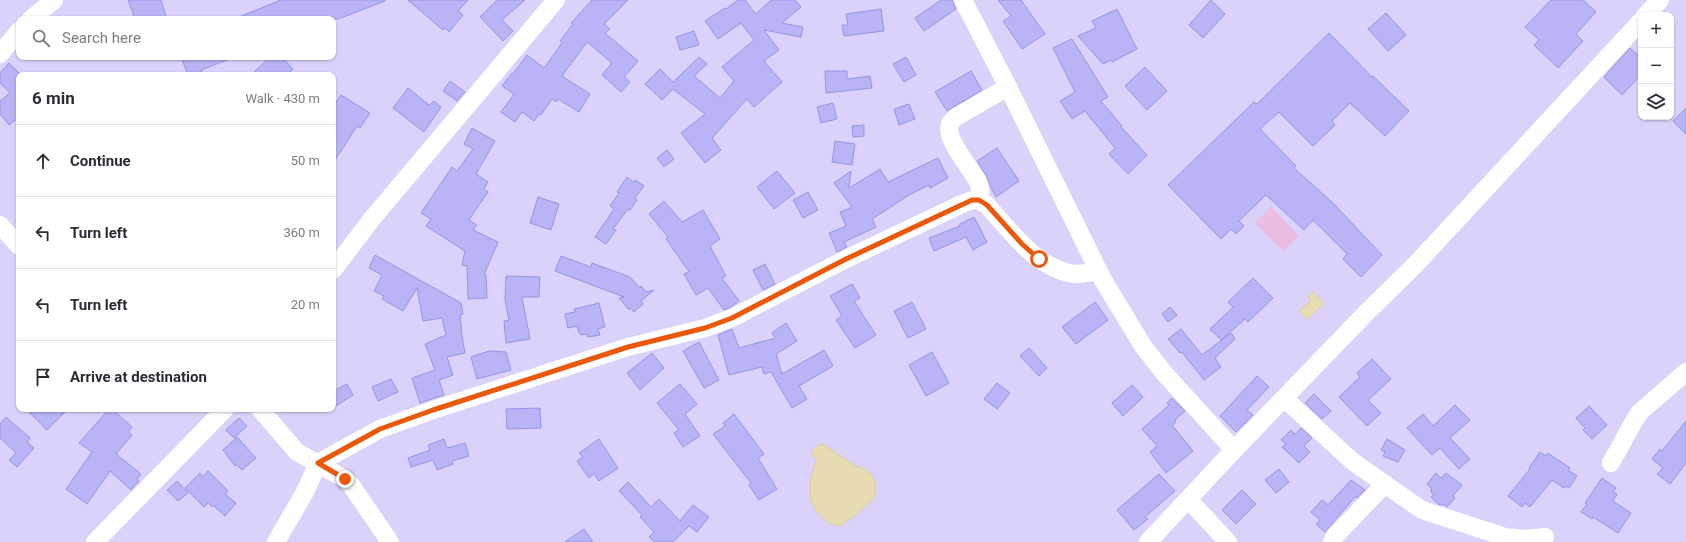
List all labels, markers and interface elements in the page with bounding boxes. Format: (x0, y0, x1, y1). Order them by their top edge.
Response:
map controls (1638, 12, 1674, 120)
button: + (1638, 12, 1674, 48)
search box (16, 16, 336, 60)
icon: search (30, 27, 52, 49)
text: Search here (62, 29, 141, 47)
button: − (1638, 48, 1674, 84)
button: layers (1638, 84, 1674, 120)
text: 6 min (32, 88, 75, 108)
text: Walk · 430 m (245, 91, 320, 106)
icon: ahead (32, 150, 54, 172)
text: Continue (70, 152, 131, 170)
text: 50 m (291, 153, 320, 168)
icon: left (32, 222, 54, 244)
text: Turn left (70, 224, 127, 242)
text: 360 m (283, 225, 320, 240)
route start (1030, 250, 1048, 268)
icon: left (32, 294, 54, 316)
text: Turn left (70, 296, 127, 314)
text: 20 m (291, 297, 320, 312)
icon: arrive (32, 366, 54, 388)
text: Arrive at destination (70, 368, 207, 386)
route end (336, 470, 354, 488)

